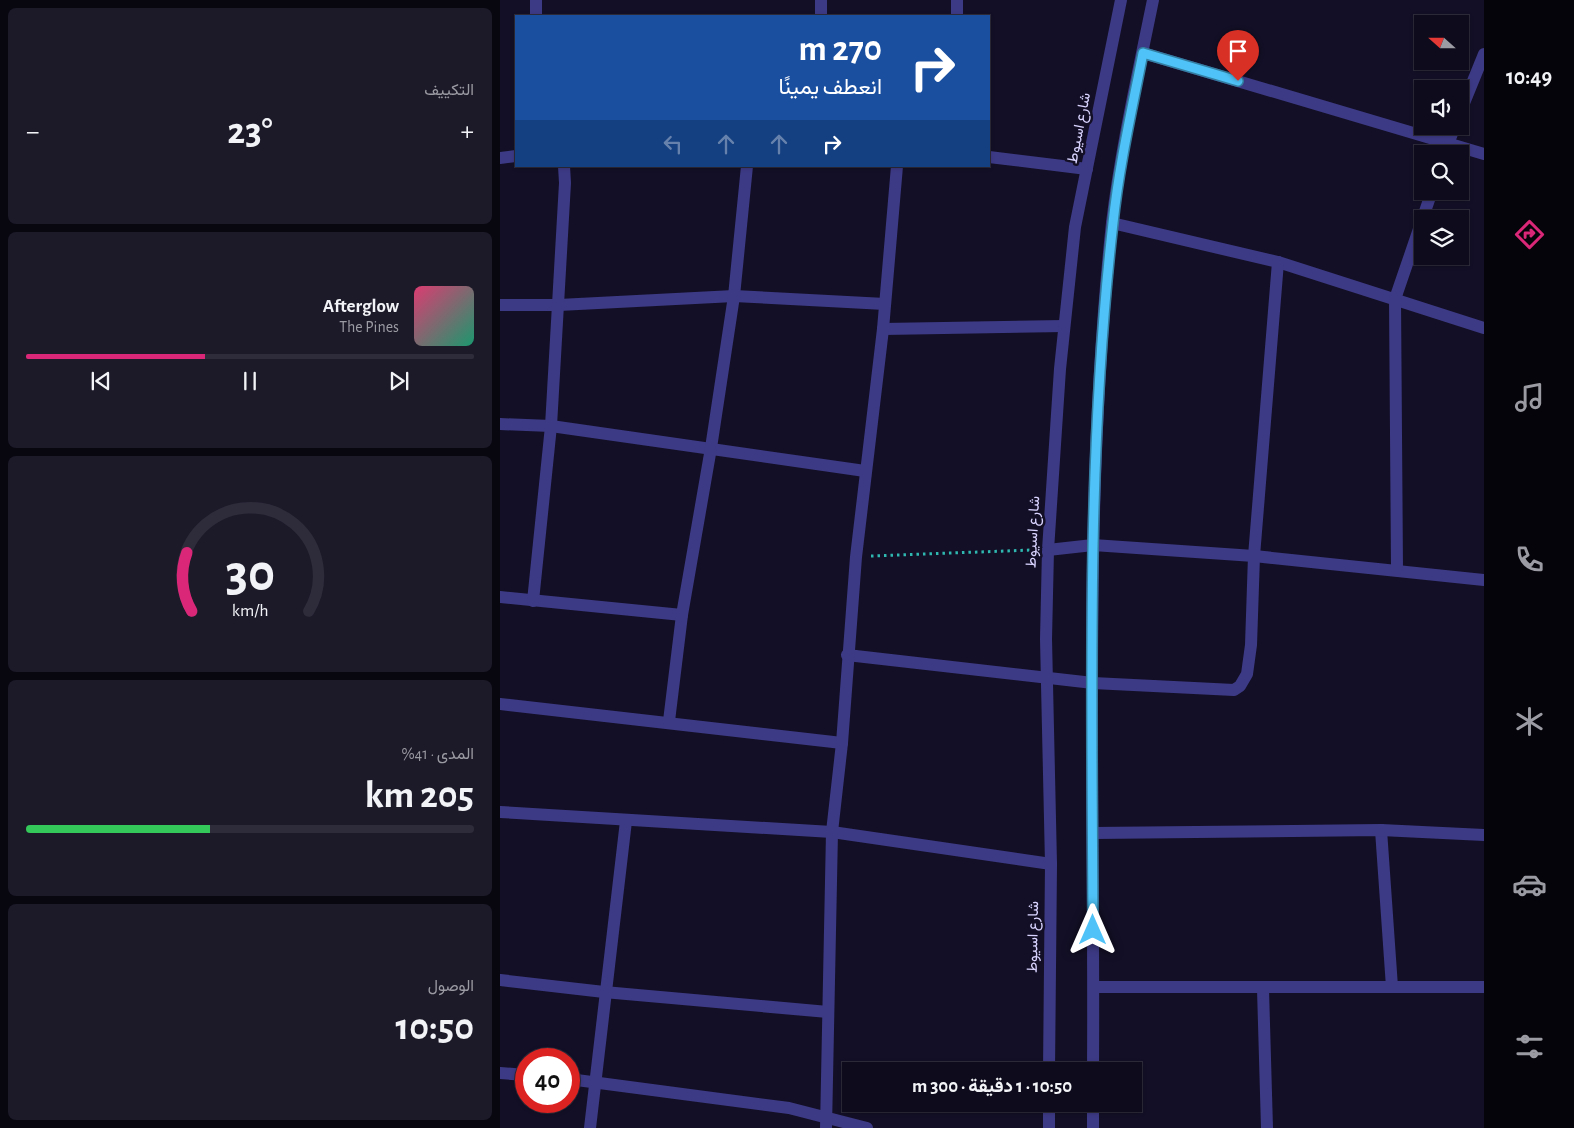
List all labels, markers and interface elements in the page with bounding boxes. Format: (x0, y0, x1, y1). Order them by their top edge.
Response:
north arrow (1414, 15, 1469, 70)
map controls (1414, 15, 1469, 265)
pin (1217, 30, 1259, 81)
text: 270 m (799, 32, 882, 67)
icon: right (900, 35, 965, 100)
icon: arrive (1224, 37, 1252, 65)
text: 10:49 (1506, 66, 1552, 88)
text: انعطف يمينًا (778, 76, 882, 98)
button: sound (1414, 80, 1469, 135)
text: التكييف (424, 82, 474, 98)
street label: شارع اسيوط (1065, 91, 1096, 165)
text: 23° (227, 113, 273, 151)
text: − (26, 118, 39, 146)
text: + (461, 118, 474, 146)
icon: left (659, 130, 687, 158)
icon: ahead (712, 130, 740, 158)
icon: ahead (765, 130, 793, 158)
icon: right (818, 130, 846, 158)
button: search (1414, 145, 1469, 200)
button: layers (1414, 210, 1469, 265)
icon: directions (1512, 217, 1547, 252)
text: Afterglow (323, 297, 399, 316)
text: The Pines (339, 319, 399, 335)
icon: previous (87, 367, 115, 395)
icon: pause (236, 367, 264, 395)
icon: next (385, 367, 413, 395)
icon: music (1512, 380, 1547, 415)
street label: شارع اسيوط (1024, 495, 1045, 568)
icon: phone (1512, 542, 1547, 577)
text: 30 (225, 548, 275, 600)
text: km/h (232, 602, 268, 620)
icon: climate (1512, 704, 1547, 739)
text: المدى · 41% (401, 746, 474, 762)
text: 205 km (365, 777, 474, 815)
icon: car (1512, 867, 1547, 902)
street label: شارع اسيوط (1025, 901, 1044, 973)
position arrow (1066, 903, 1118, 955)
text: الوصول (428, 978, 474, 994)
text: 10:50 (396, 1009, 474, 1047)
icon: filters (1512, 1029, 1547, 1064)
speed limit sign: 40 (515, 1048, 580, 1113)
text: 10:50 · 1 دقيقة · 300 m (912, 1077, 1072, 1096)

